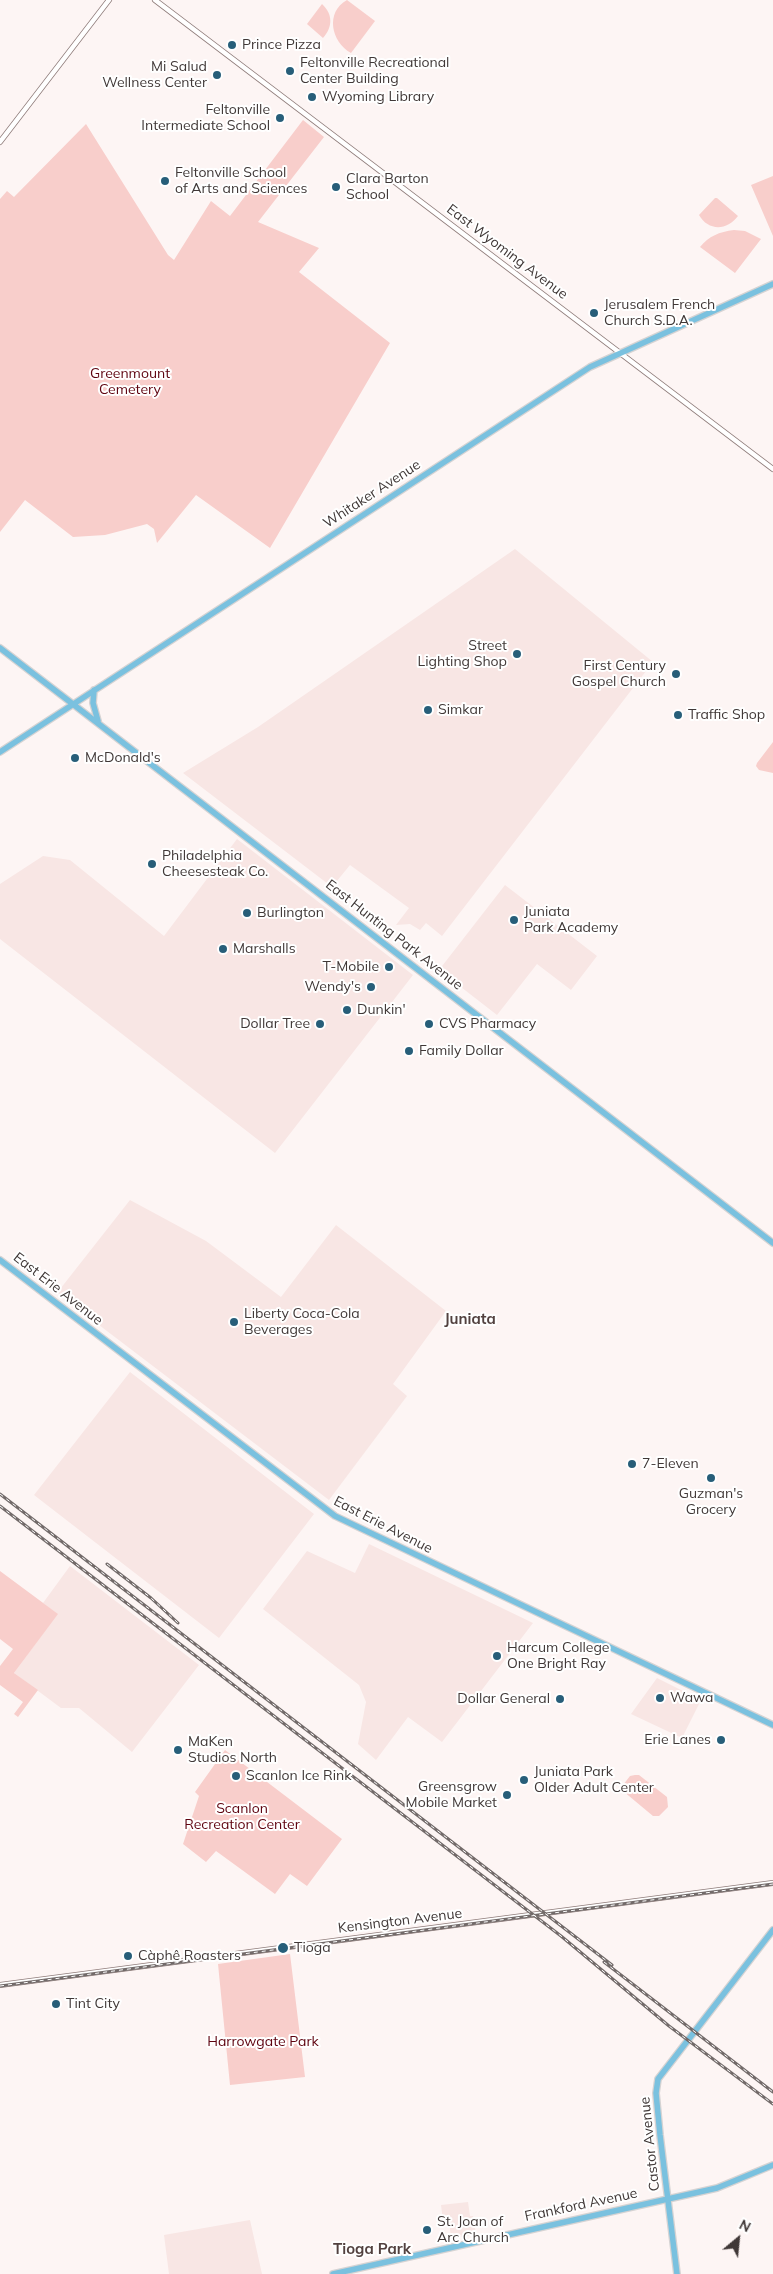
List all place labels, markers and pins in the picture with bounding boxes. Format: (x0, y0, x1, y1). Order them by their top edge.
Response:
place label: Prince Pizza (242, 37, 321, 53)
marker: Prince Pizza (226, 39, 238, 51)
place label: Feltonville Recreational Center Building (300, 55, 449, 88)
place label: Mi Salud Wellness Center (102, 59, 207, 92)
marker: Feltonville Recreational Center Building (284, 65, 296, 77)
marker: Mi Salud Wellness Center (211, 69, 223, 81)
place label: Wyoming Library (322, 89, 434, 105)
marker: Wyoming Library (306, 91, 318, 103)
place label: Feltonville Intermediate School (141, 102, 270, 134)
marker: Feltonville Intermediate School (274, 112, 286, 124)
place label: Feltonville School of Arts and Sciences (175, 165, 307, 198)
place label: Clara Barton School (346, 171, 429, 203)
marker: Feltonville School of Arts and Sciences (159, 175, 171, 187)
marker: Clara Barton School (330, 181, 342, 193)
place label: Jerusalem French Church S.D.A. (604, 297, 715, 330)
marker: Jerusalem French Church S.D.A. (588, 307, 600, 319)
place label: Street Lighting Shop (418, 638, 507, 670)
marker: Street Lighting Shop (511, 648, 523, 660)
place label: First Century Gospel Church (572, 658, 666, 690)
marker: First Century Gospel Church (670, 668, 682, 680)
place label: Simkar (438, 702, 483, 718)
marker: Simkar (422, 704, 434, 716)
place label: Traffic Shop (688, 707, 765, 723)
marker: Traffic Shop (672, 709, 684, 721)
place label: McDonald's (85, 750, 161, 766)
marker: McDonald's (69, 752, 81, 764)
place label: Philadelphia Cheesesteak Co. (162, 848, 268, 880)
marker: Philadelphia Cheesesteak Co. (146, 858, 158, 870)
place label: Juniata Park Academy (524, 904, 618, 936)
place label: Burlington (257, 905, 324, 921)
marker: Burlington (241, 907, 253, 919)
marker: Juniata Park Academy (508, 914, 520, 926)
place label: Marshalls (233, 941, 296, 957)
marker: Marshalls (217, 943, 229, 955)
place label: T-Mobile (323, 959, 379, 975)
marker: T-Mobile (383, 961, 395, 973)
place label: Wendy's (305, 979, 361, 995)
marker: Wendy's (365, 981, 377, 993)
place label: Dunkin' (357, 1002, 406, 1018)
marker: Dunkin' (341, 1004, 353, 1016)
place label: Dollar Tree (240, 1016, 310, 1032)
place label: CVS Pharmacy (439, 1016, 536, 1032)
marker: Dollar Tree (314, 1018, 326, 1030)
marker: CVS Pharmacy (423, 1018, 435, 1030)
place label: Family Dollar (419, 1043, 504, 1059)
marker: Family Dollar (403, 1045, 415, 1057)
place label: Liberty Coca-Cola Beverages (244, 1306, 360, 1338)
marker: Liberty Coca-Cola Beverages (228, 1316, 240, 1328)
place label: 7-Eleven (642, 1456, 699, 1472)
marker: 7-Eleven (626, 1458, 638, 1470)
marker: Guzman's Grocery (705, 1472, 717, 1484)
place label: Guzman's Grocery (679, 1486, 743, 1518)
place label: Harcum College One Bright Ray (507, 1640, 609, 1672)
marker: Harcum College One Bright Ray (491, 1650, 503, 1662)
place label: Wawa (670, 1690, 714, 1706)
place label: Dollar General (457, 1691, 550, 1707)
marker: Wawa (654, 1692, 666, 1704)
marker: Dollar General (554, 1693, 566, 1705)
place label: Erie Lanes (644, 1732, 711, 1748)
place label: MaKen Studios North (188, 1734, 277, 1766)
marker: Erie Lanes (715, 1734, 727, 1746)
marker: MaKen Studios North (172, 1744, 184, 1756)
place label: Juniata Park Older Adult Center (534, 1764, 654, 1796)
place label: Scanlon Ice Rink (246, 1768, 352, 1784)
marker: Scanlon Ice Rink (230, 1770, 242, 1782)
marker: Juniata Park Older Adult Center (518, 1774, 530, 1786)
place label: Greensgrow Mobile Market (406, 1779, 497, 1811)
marker: Greensgrow Mobile Market (501, 1789, 513, 1801)
place label: Tioga (294, 1940, 331, 1956)
marker: Tioga (276, 1941, 290, 1955)
place label: Càphê Roasters (138, 1948, 241, 1964)
marker: Càphê Roasters (122, 1950, 134, 1962)
place label: Tint City (66, 1996, 120, 2012)
marker: Tint City (50, 1998, 62, 2010)
place label: St. Joan of Arc Church (437, 2214, 509, 2246)
marker: St. Joan of Arc Church (421, 2224, 433, 2236)

